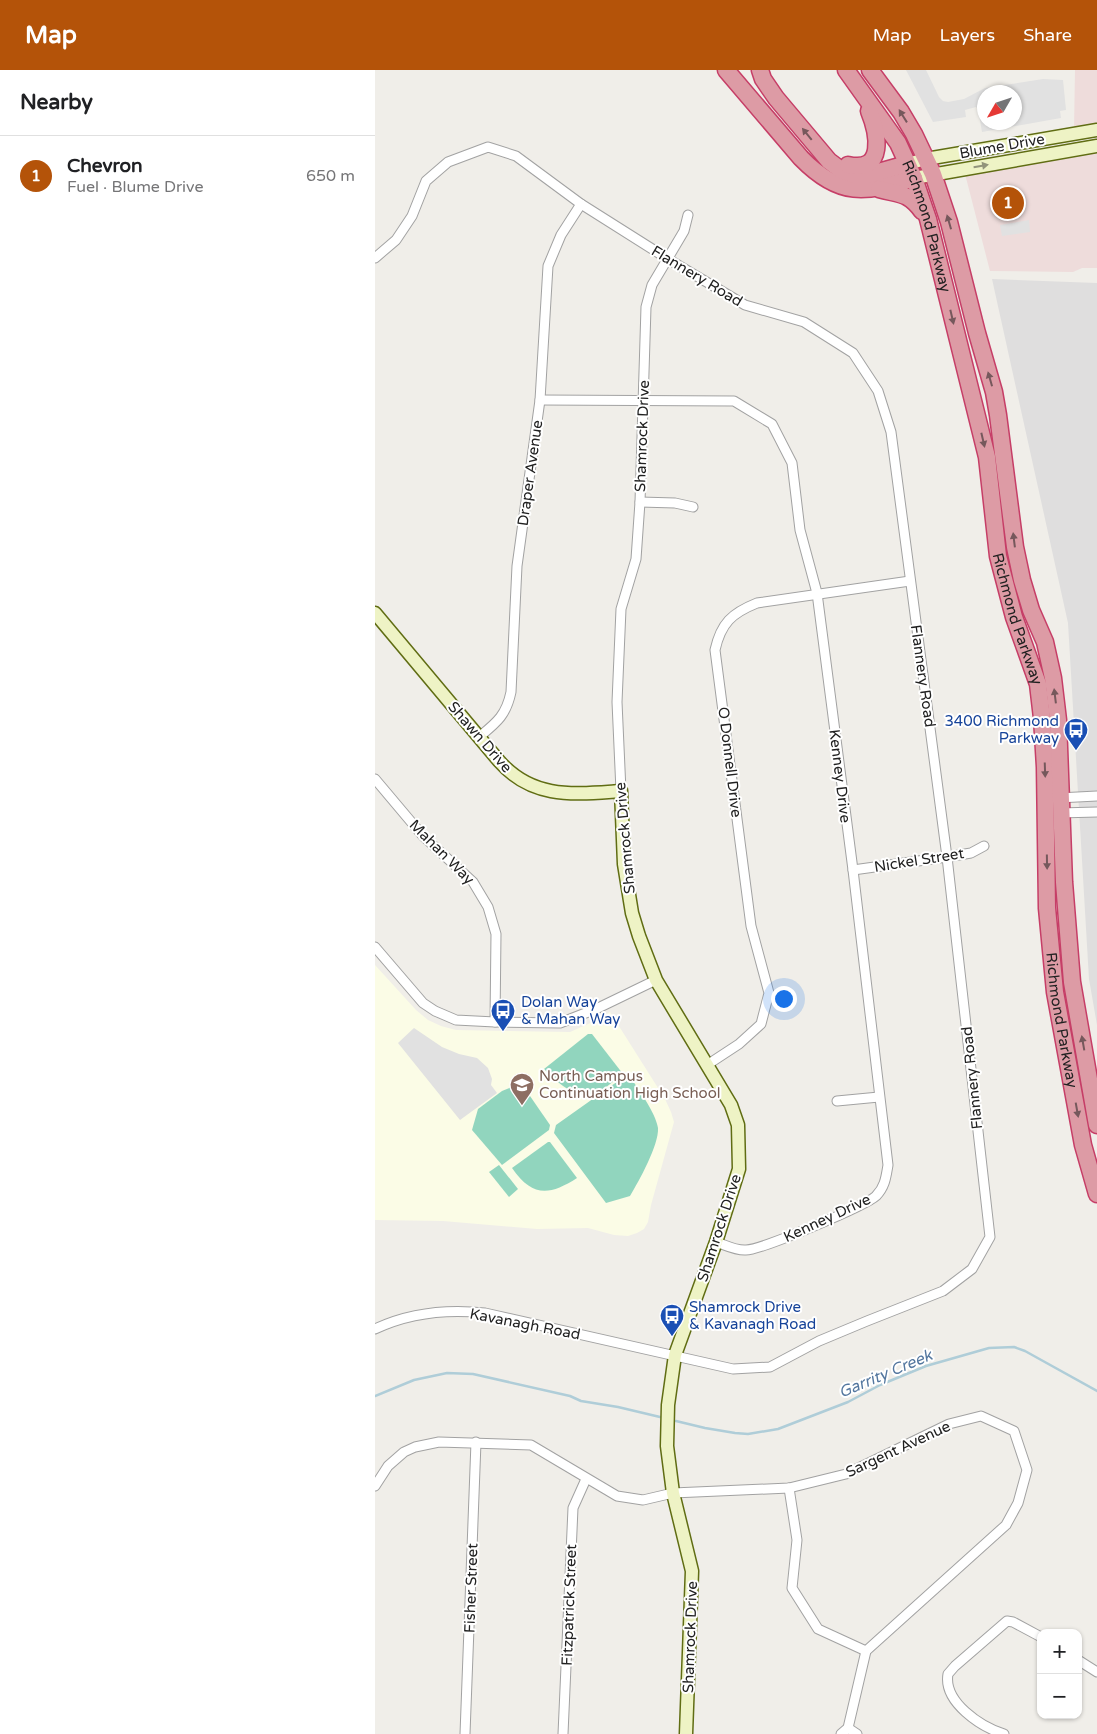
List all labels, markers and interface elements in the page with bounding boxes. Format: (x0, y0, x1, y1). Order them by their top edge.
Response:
text: Map (25, 21, 77, 50)
text: Map (873, 24, 912, 46)
text: Layers (940, 24, 995, 46)
text: Share (1023, 24, 1072, 46)
north arrow (977, 85, 1022, 130)
text: Nearby (20, 90, 93, 115)
one-way arrow (898, 109, 907, 123)
one-way arrow (802, 127, 813, 140)
street label: Blume Drive (958, 130, 1046, 162)
text: Chevron (67, 155, 143, 177)
street label: Richmond Parkway (898, 157, 955, 294)
one-way arrow (974, 161, 990, 169)
text: 1 (31, 166, 41, 186)
text: 650 m (306, 166, 355, 186)
text: Fuel · Blume Drive (67, 177, 203, 197)
pin: 1 (992, 184, 1024, 222)
one-way arrow (945, 215, 953, 230)
street label: Flannery Road (648, 242, 746, 310)
one-way arrow (948, 310, 956, 325)
one-way arrow (986, 372, 994, 387)
street label: Shamrock Drive (631, 380, 653, 492)
street label: Draper Avenue (514, 419, 546, 527)
one-way arrow (979, 432, 987, 447)
one-way arrow (1010, 532, 1018, 548)
street label: Richmond Parkway (989, 551, 1047, 687)
street label: Flannery Road (907, 624, 939, 728)
one-way arrow (1051, 688, 1059, 704)
street label: Shawn Drive (444, 698, 516, 776)
street label: O Donnell Drive (714, 706, 746, 818)
place label: 3400 Richmond Parkway (944, 712, 1059, 747)
bus stop icon: 3400 Richmond Parkway (1063, 717, 1089, 751)
street label: Kenney Drive (825, 728, 855, 824)
one-way arrow (1041, 762, 1049, 778)
street label: Shamrock Drive (611, 781, 639, 895)
street label: Mahan Way (406, 816, 478, 888)
street label: Nickel Street (873, 844, 965, 876)
one-way arrow (1043, 854, 1051, 870)
street label: Richmond Parkway (1042, 952, 1081, 1089)
your location (771, 986, 797, 1012)
place label: Dolan Way & Mahan Way (521, 993, 620, 1028)
bus stop icon: Dolan Way & Mahan Way (490, 998, 516, 1032)
street label: Flannery Road (958, 1026, 986, 1130)
one-way arrow (1078, 1034, 1086, 1050)
place label: North Campus Continuation High School (539, 1067, 721, 1102)
school or university icon: North Campus Continuation High School (509, 1072, 535, 1106)
one-way arrow (1073, 1102, 1081, 1118)
street label: Shamrock Drive (693, 1172, 745, 1284)
street label: Kenney Drive (781, 1190, 873, 1246)
place label: Shamrock Drive & Kavanagh Road (689, 1298, 816, 1333)
bus stop icon: Shamrock Drive & Kavanagh Road (659, 1303, 685, 1337)
street label: Kavanagh Road (468, 1304, 582, 1344)
water label: Garrity Creek (836, 1345, 936, 1403)
street label: Sargent Avenue (843, 1417, 953, 1481)
street label: Fisher Street (460, 1542, 482, 1633)
street label: Fitzpatrick Street (558, 1544, 580, 1666)
street label: Shamrock Drive (679, 1581, 701, 1693)
map controls (1037, 1629, 1082, 1719)
button: + (1037, 1629, 1082, 1674)
button: − (1037, 1674, 1082, 1719)

